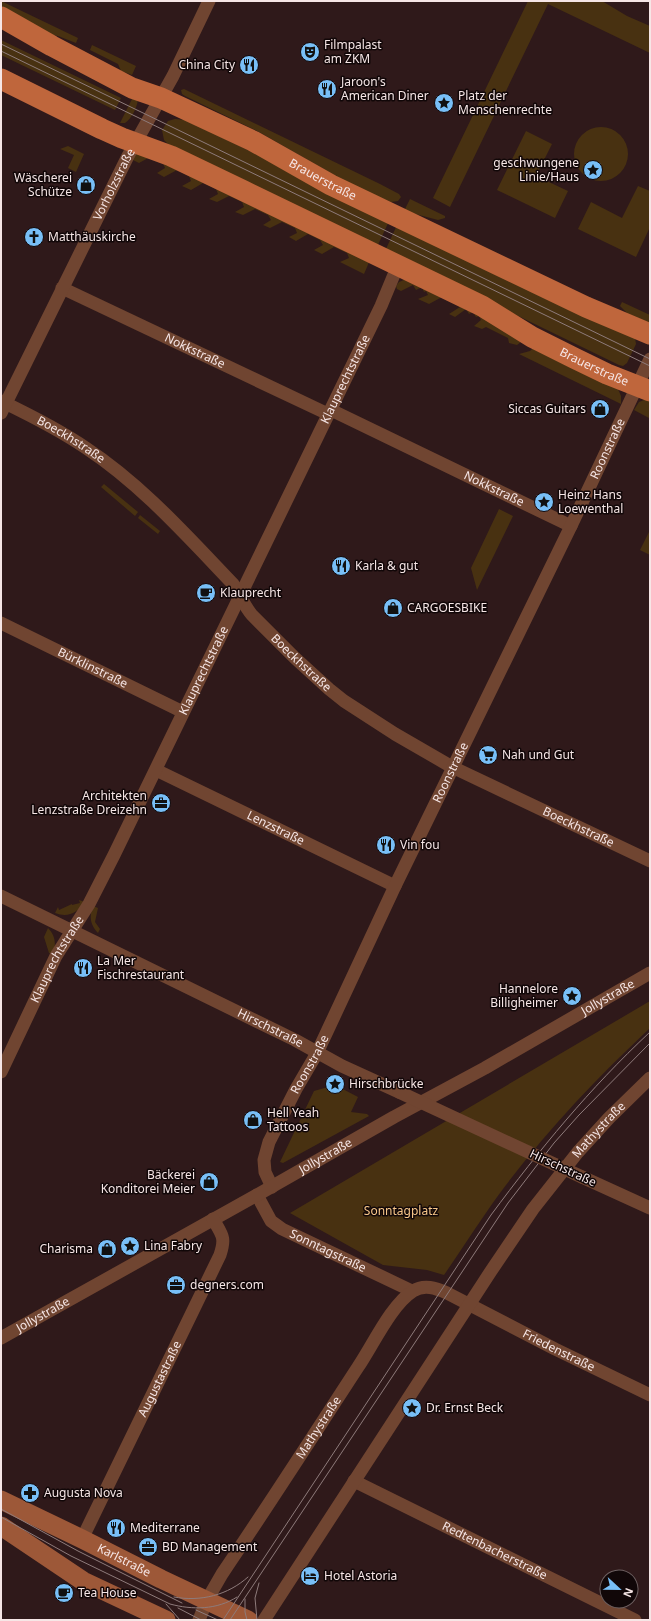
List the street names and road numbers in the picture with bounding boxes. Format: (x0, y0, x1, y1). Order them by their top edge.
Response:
street label: Vorholzstraße (89, 145, 139, 223)
street label: Brauerstraße (286, 154, 360, 204)
street label: Nokkstraße (162, 329, 228, 372)
street label: Klauprechtstraße (316, 331, 374, 426)
street label: Brauerstraße (557, 343, 632, 390)
street label: Boeckhstraße (34, 411, 109, 467)
street label: Roonstraße (585, 415, 629, 482)
street label: Nokkstraße (461, 466, 527, 510)
street label: Klauprechtstraße (174, 623, 232, 718)
street label: Boeckhstraße (268, 630, 336, 695)
street label: Bürklinstraße (55, 643, 131, 692)
street label: Roonstraße (428, 739, 472, 805)
street label: Boeckhstraße (540, 802, 617, 851)
street label: Lenzstraße (244, 806, 308, 849)
street label: Klauprechtstraße (26, 912, 88, 1005)
street label: Jollystraße (577, 975, 638, 1019)
street label: Hirschstraße (235, 1004, 307, 1051)
street label: Roonstraße (286, 1032, 332, 1097)
street label: Mathystraße (567, 1098, 629, 1161)
street label: Jollystraße (295, 1134, 355, 1178)
street label: Hirschstraße (527, 1145, 600, 1191)
street label: Sonntagstraße (287, 1225, 369, 1276)
street label: Jollystraße (12, 1292, 73, 1336)
street label: Friedenstraße (520, 1325, 598, 1375)
street label: Augustastraße (134, 1338, 185, 1420)
street label: Mathystraße (292, 1392, 345, 1462)
street label: Redtenbacherstraße (440, 1517, 551, 1583)
street label: Karlstraße (94, 1539, 154, 1581)

